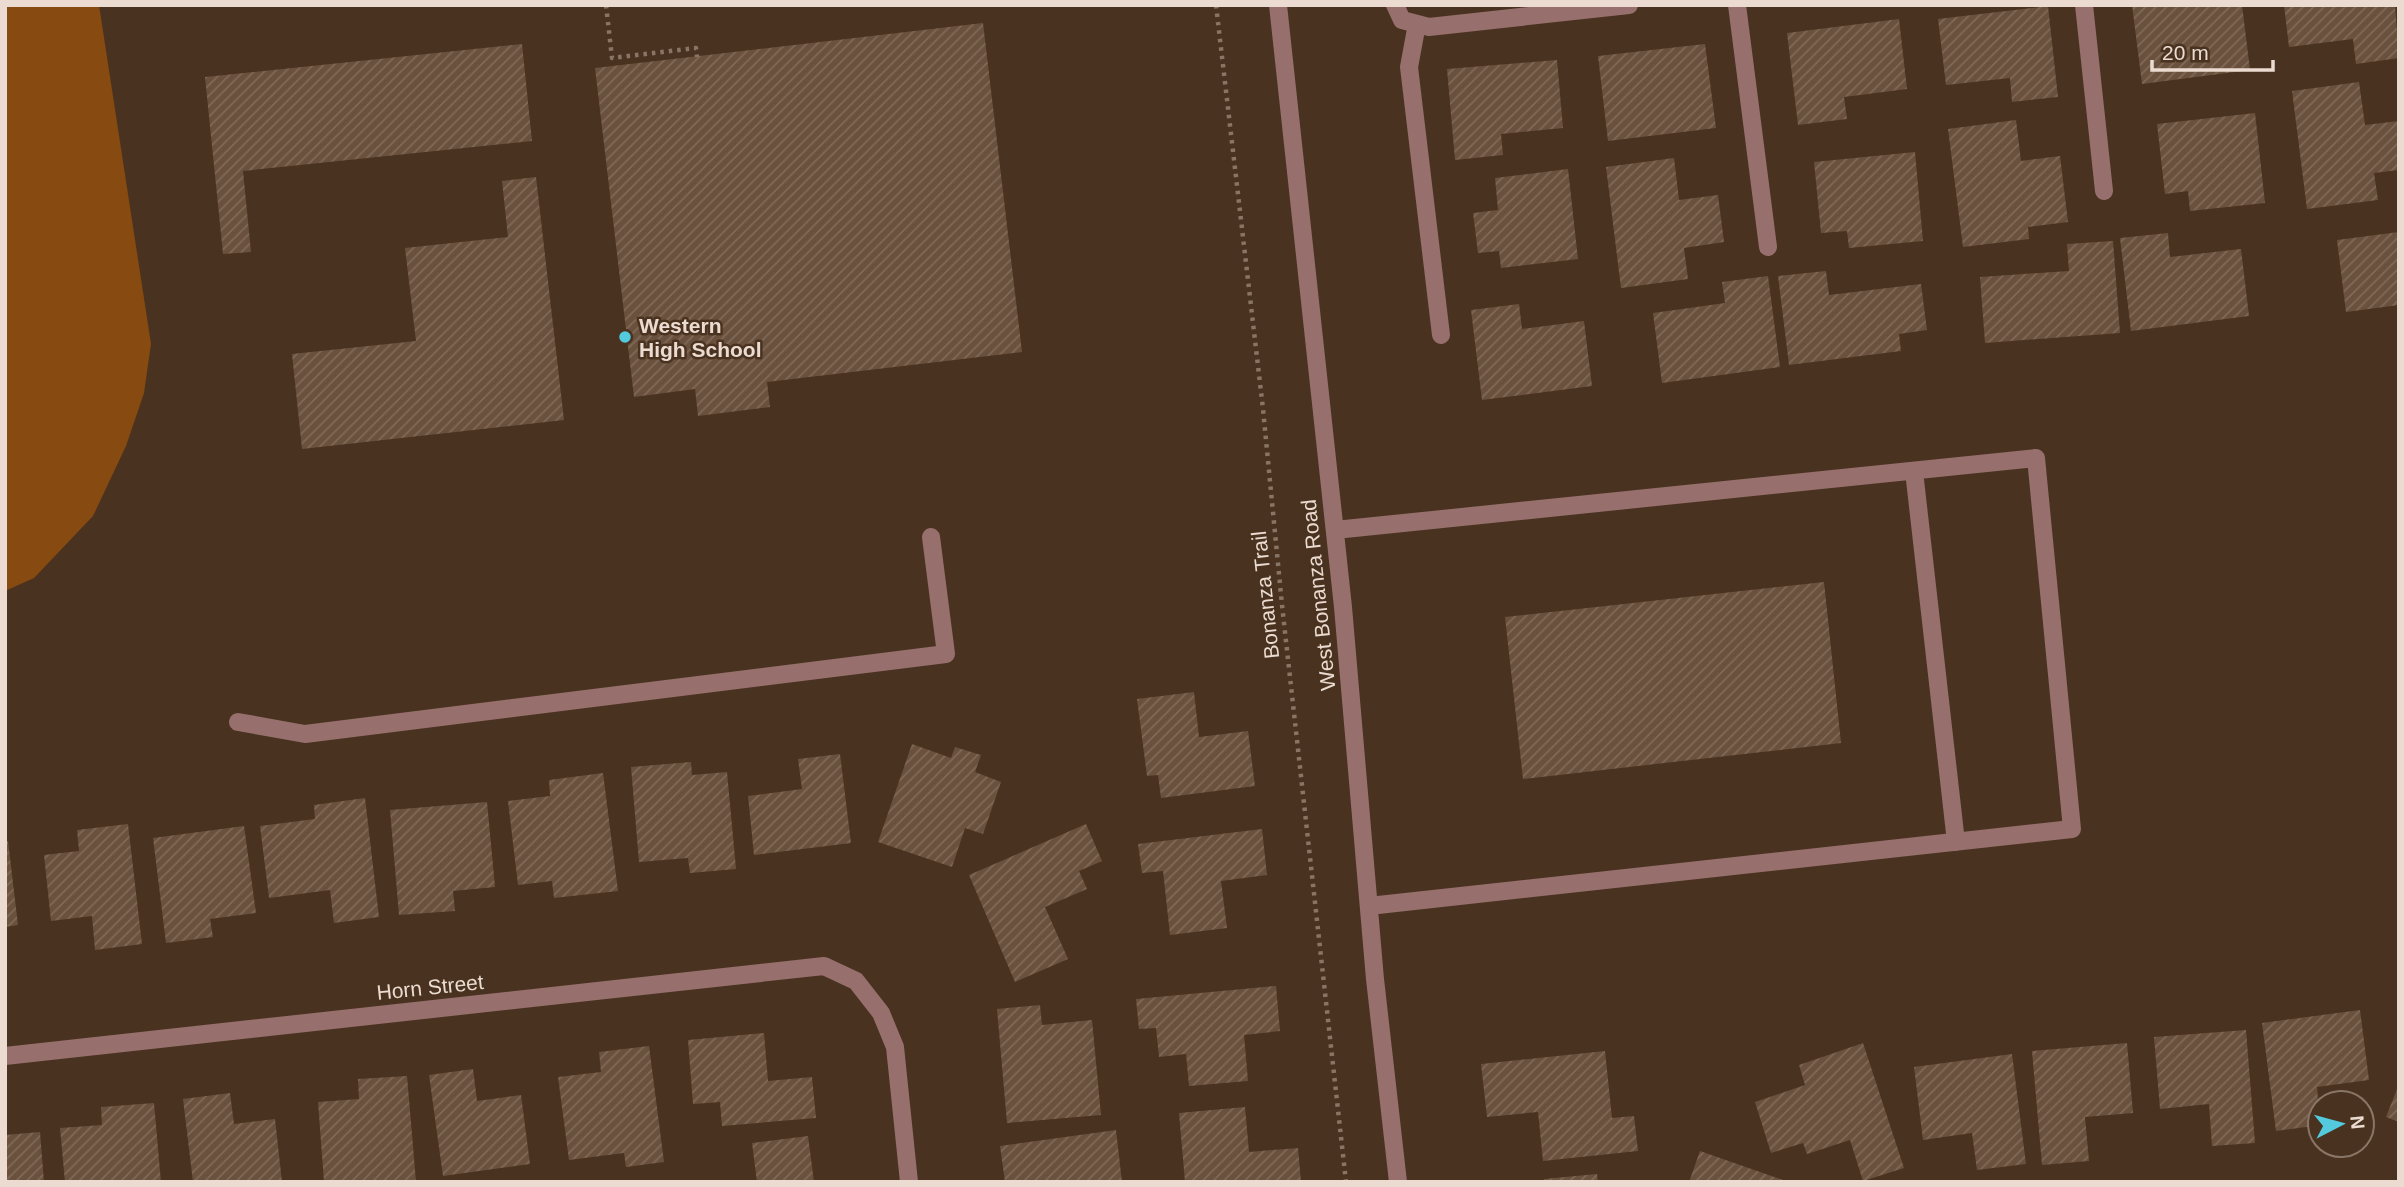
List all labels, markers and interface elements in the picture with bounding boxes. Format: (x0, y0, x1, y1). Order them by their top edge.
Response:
scale bar (2152, 28, 2273, 72)
text: 20 m (2162, 41, 2209, 64)
place label: Western High School (639, 314, 762, 361)
marker: Western High School (617, 329, 633, 345)
street label: West Bonanza Road (1297, 498, 1339, 692)
street label: Bonanza Trail (1247, 530, 1283, 660)
street label: Horn Street (375, 970, 485, 1004)
north arrow (2306, 1089, 2376, 1159)
text: N (2346, 1114, 2369, 1130)

